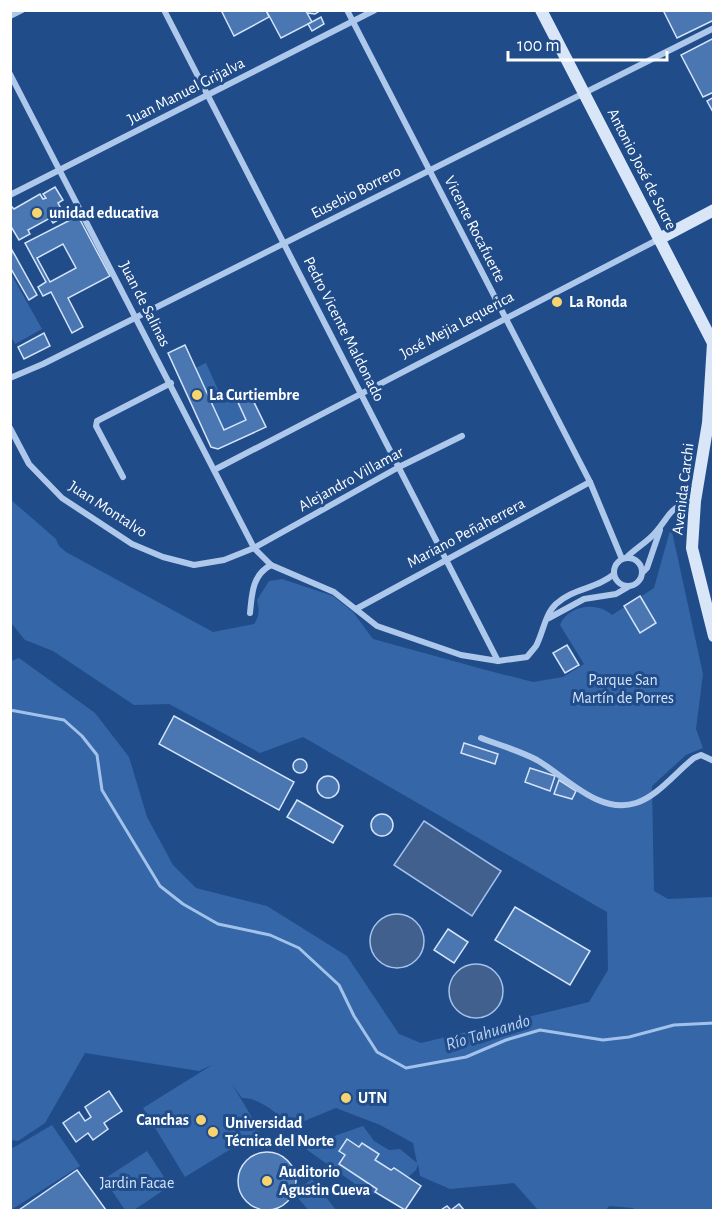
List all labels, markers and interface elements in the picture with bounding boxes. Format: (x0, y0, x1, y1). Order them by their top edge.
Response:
scale bar (508, 24, 667, 62)
text: 100 m (517, 37, 560, 55)
street label: Juan Manuel Grijalva (125, 55, 248, 128)
street label: Antonio José de Sucre (605, 106, 679, 232)
street label: Eusebio Borrero (309, 163, 404, 221)
street label: Vicente Rocafuerte (441, 173, 509, 285)
place label: unidad educativa (49, 205, 159, 221)
marker: unidad educativa (30, 206, 44, 220)
street label: Pedro Vicente Maldonado (301, 254, 388, 404)
street label: Juan de Salinas (117, 259, 173, 349)
street label: José Mejia Lequerica (398, 288, 517, 363)
place label: La Ronda (569, 294, 628, 310)
marker: La Ronda (550, 295, 564, 309)
place label: La Curtiembre (209, 387, 300, 403)
marker: La Curtiembre (190, 388, 204, 402)
street label: Avenida Carchi (669, 442, 697, 536)
street label: Alejandro Villamar (296, 443, 407, 515)
street label: Juan Montalvo (66, 478, 150, 540)
street label: Mariano Peñaherrera (404, 495, 528, 571)
park label: Parque San Martín de Porres (572, 672, 674, 706)
water label: Río Tahuando (444, 1012, 532, 1054)
place label: UTN (358, 1090, 387, 1106)
marker: UTN (339, 1091, 353, 1105)
place label: Canchas (136, 1112, 189, 1128)
marker: Canchas (194, 1113, 208, 1127)
place label: Universidad Técnica del Norte (225, 1115, 334, 1149)
marker: Universidad Técnica del Norte (206, 1125, 220, 1139)
place label: Auditorio Agustin Cueva (279, 1164, 370, 1198)
marker: Auditorio Agustin Cueva (260, 1174, 274, 1188)
park label: Jardin Facae (100, 1175, 174, 1191)

